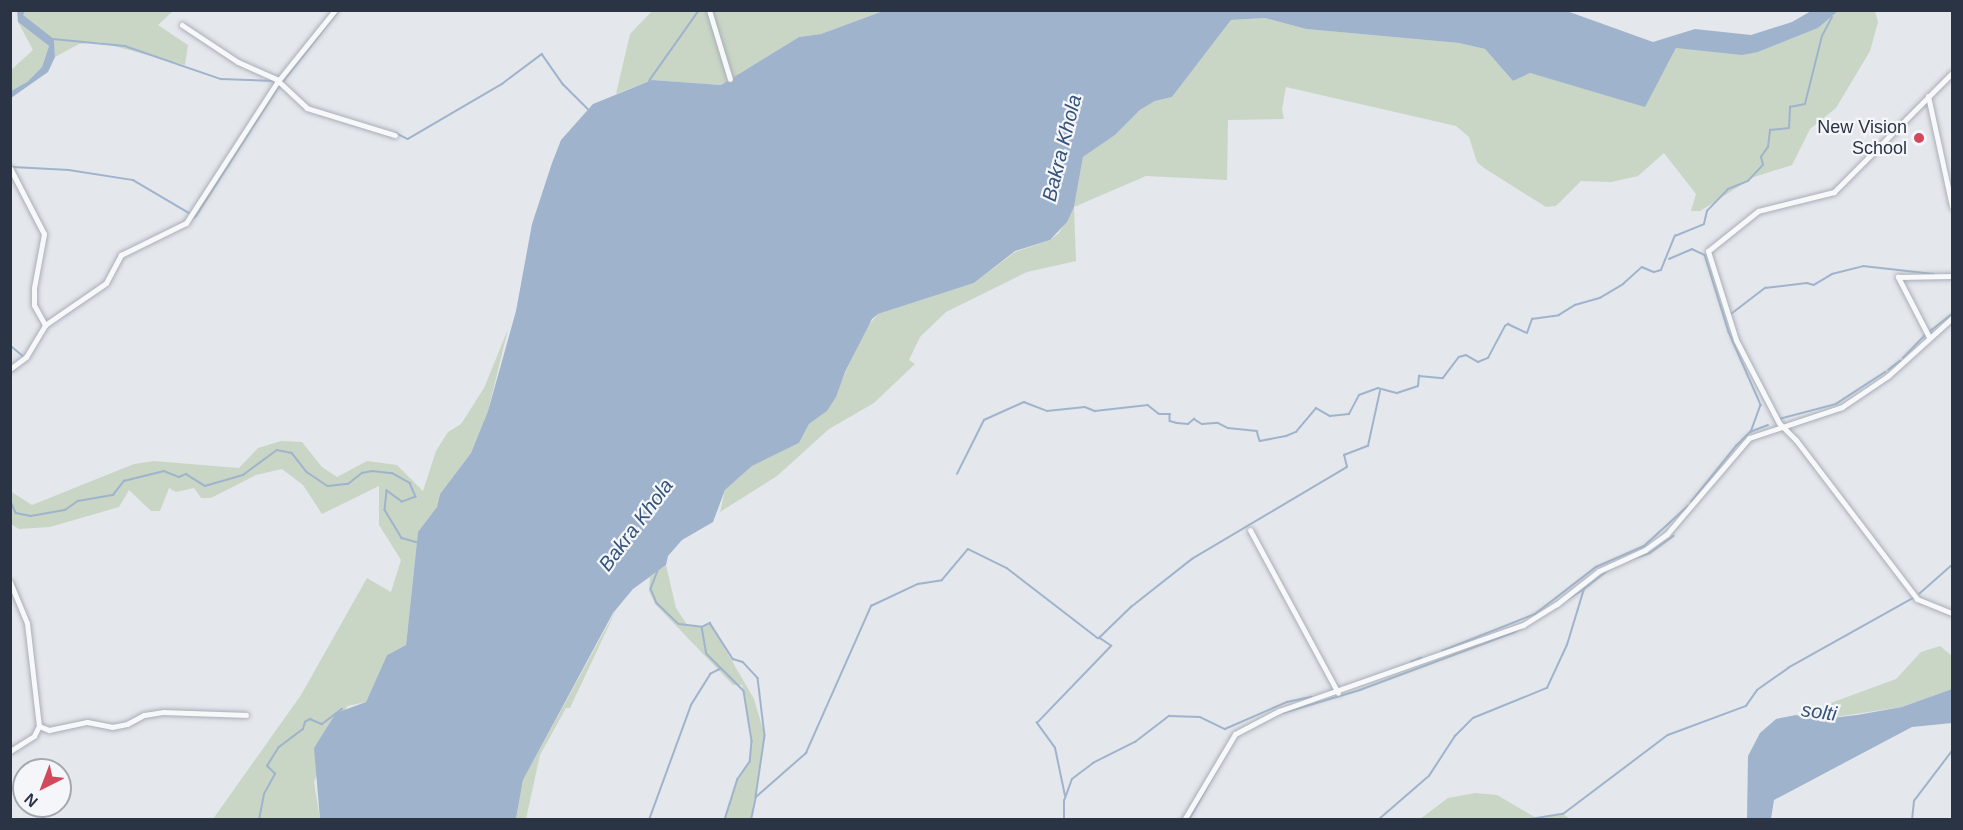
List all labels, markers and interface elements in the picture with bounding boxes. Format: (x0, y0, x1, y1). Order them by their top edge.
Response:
water label: Bakra Khola (1037, 92, 1087, 204)
place label: New Vision School (1817, 117, 1907, 160)
marker: New Vision School (1912, 131, 1926, 145)
water label: Bakra Khola (594, 474, 678, 576)
water label: solti (1800, 698, 1838, 726)
north arrow (12, 758, 72, 818)
text: N (21, 790, 41, 810)

